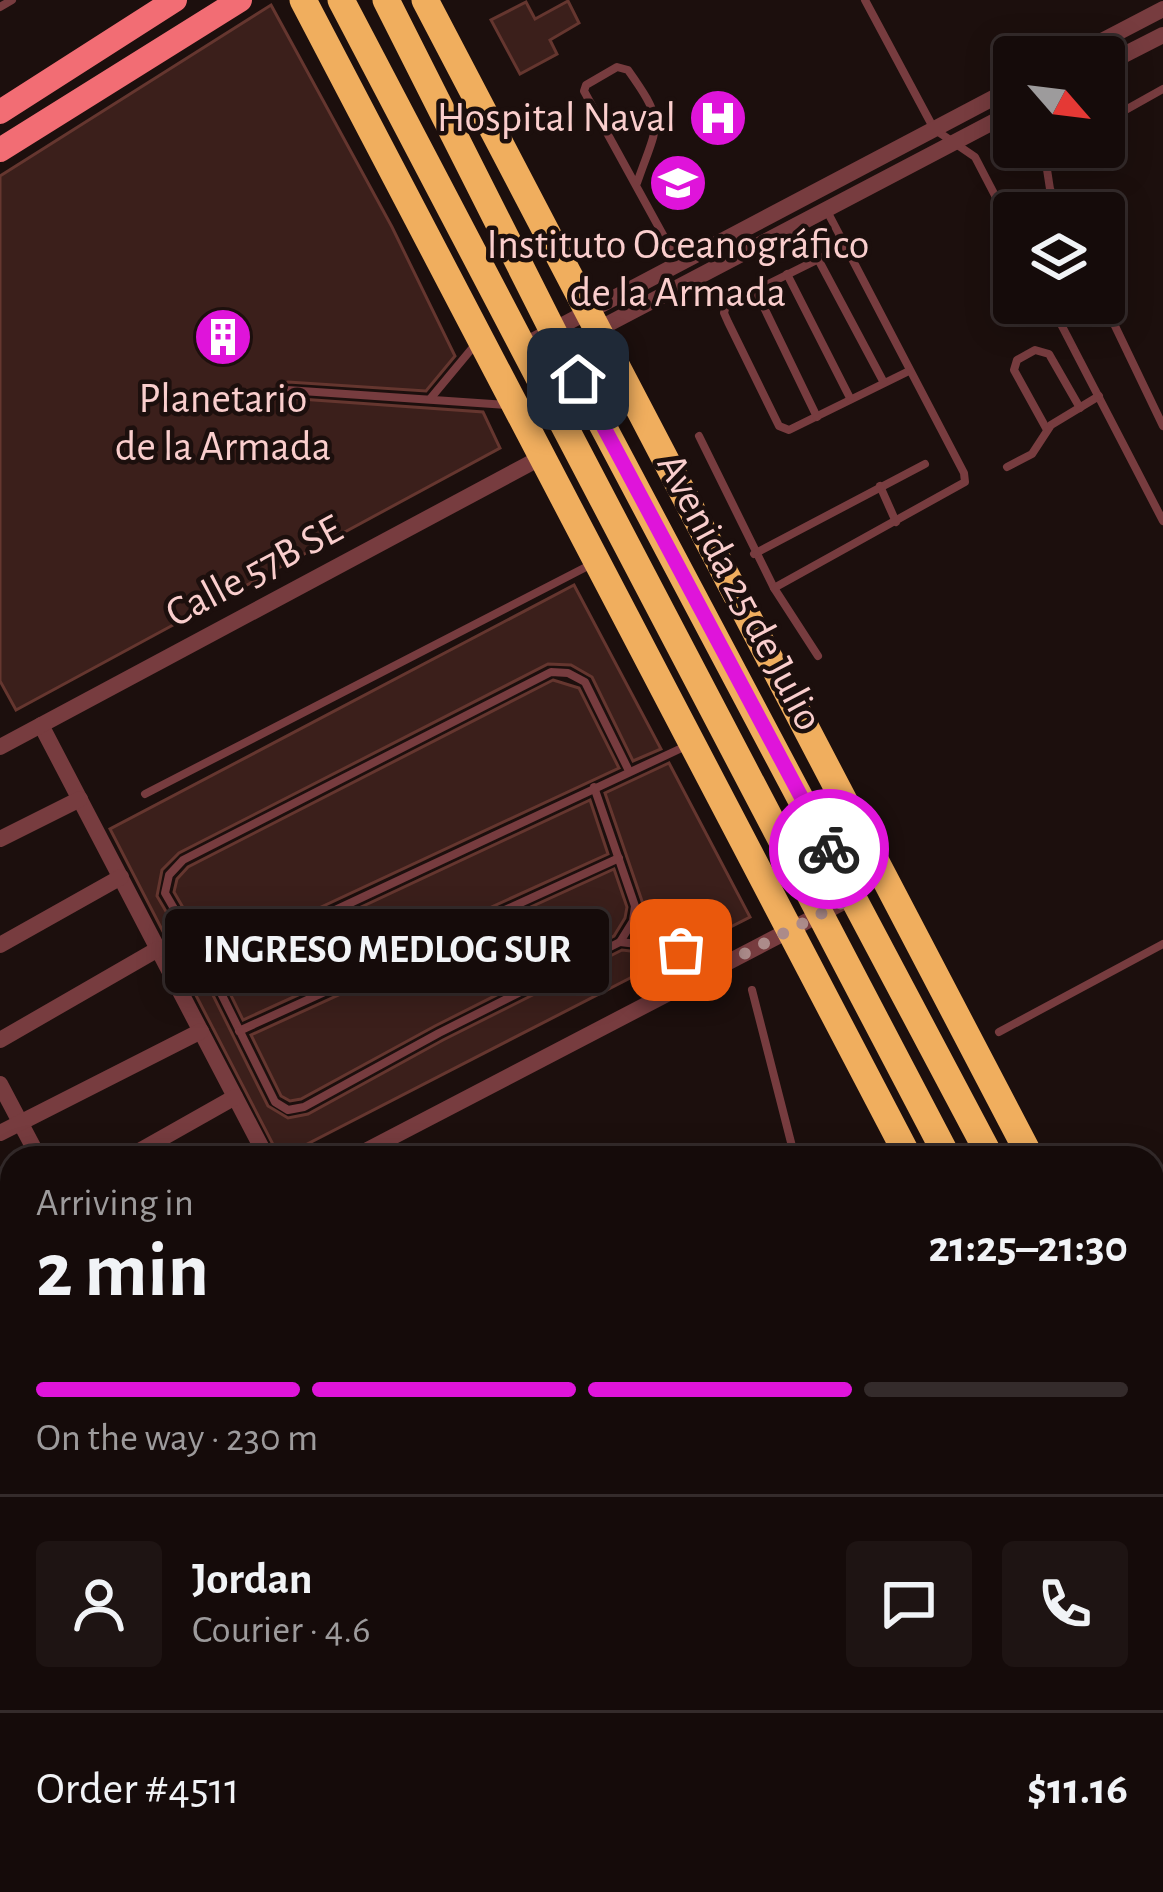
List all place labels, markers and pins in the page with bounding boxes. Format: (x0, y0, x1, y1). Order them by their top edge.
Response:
hospital icon: Hospital Naval (687, 87, 749, 149)
place label: Hospital Naval (437, 97, 676, 139)
school or university icon: Instituto Oceanográfico de la Armada (647, 152, 709, 214)
place label: Instituto Oceanográfico de la Armada (487, 224, 869, 314)
building icon: Planetario de la Armada (192, 306, 254, 368)
pin (527, 328, 629, 430)
place label: Planetario de la Armada (115, 378, 331, 468)
pin (630, 899, 732, 1001)
callout: INGRESO MEDLOG SUR (165, 908, 609, 992)

